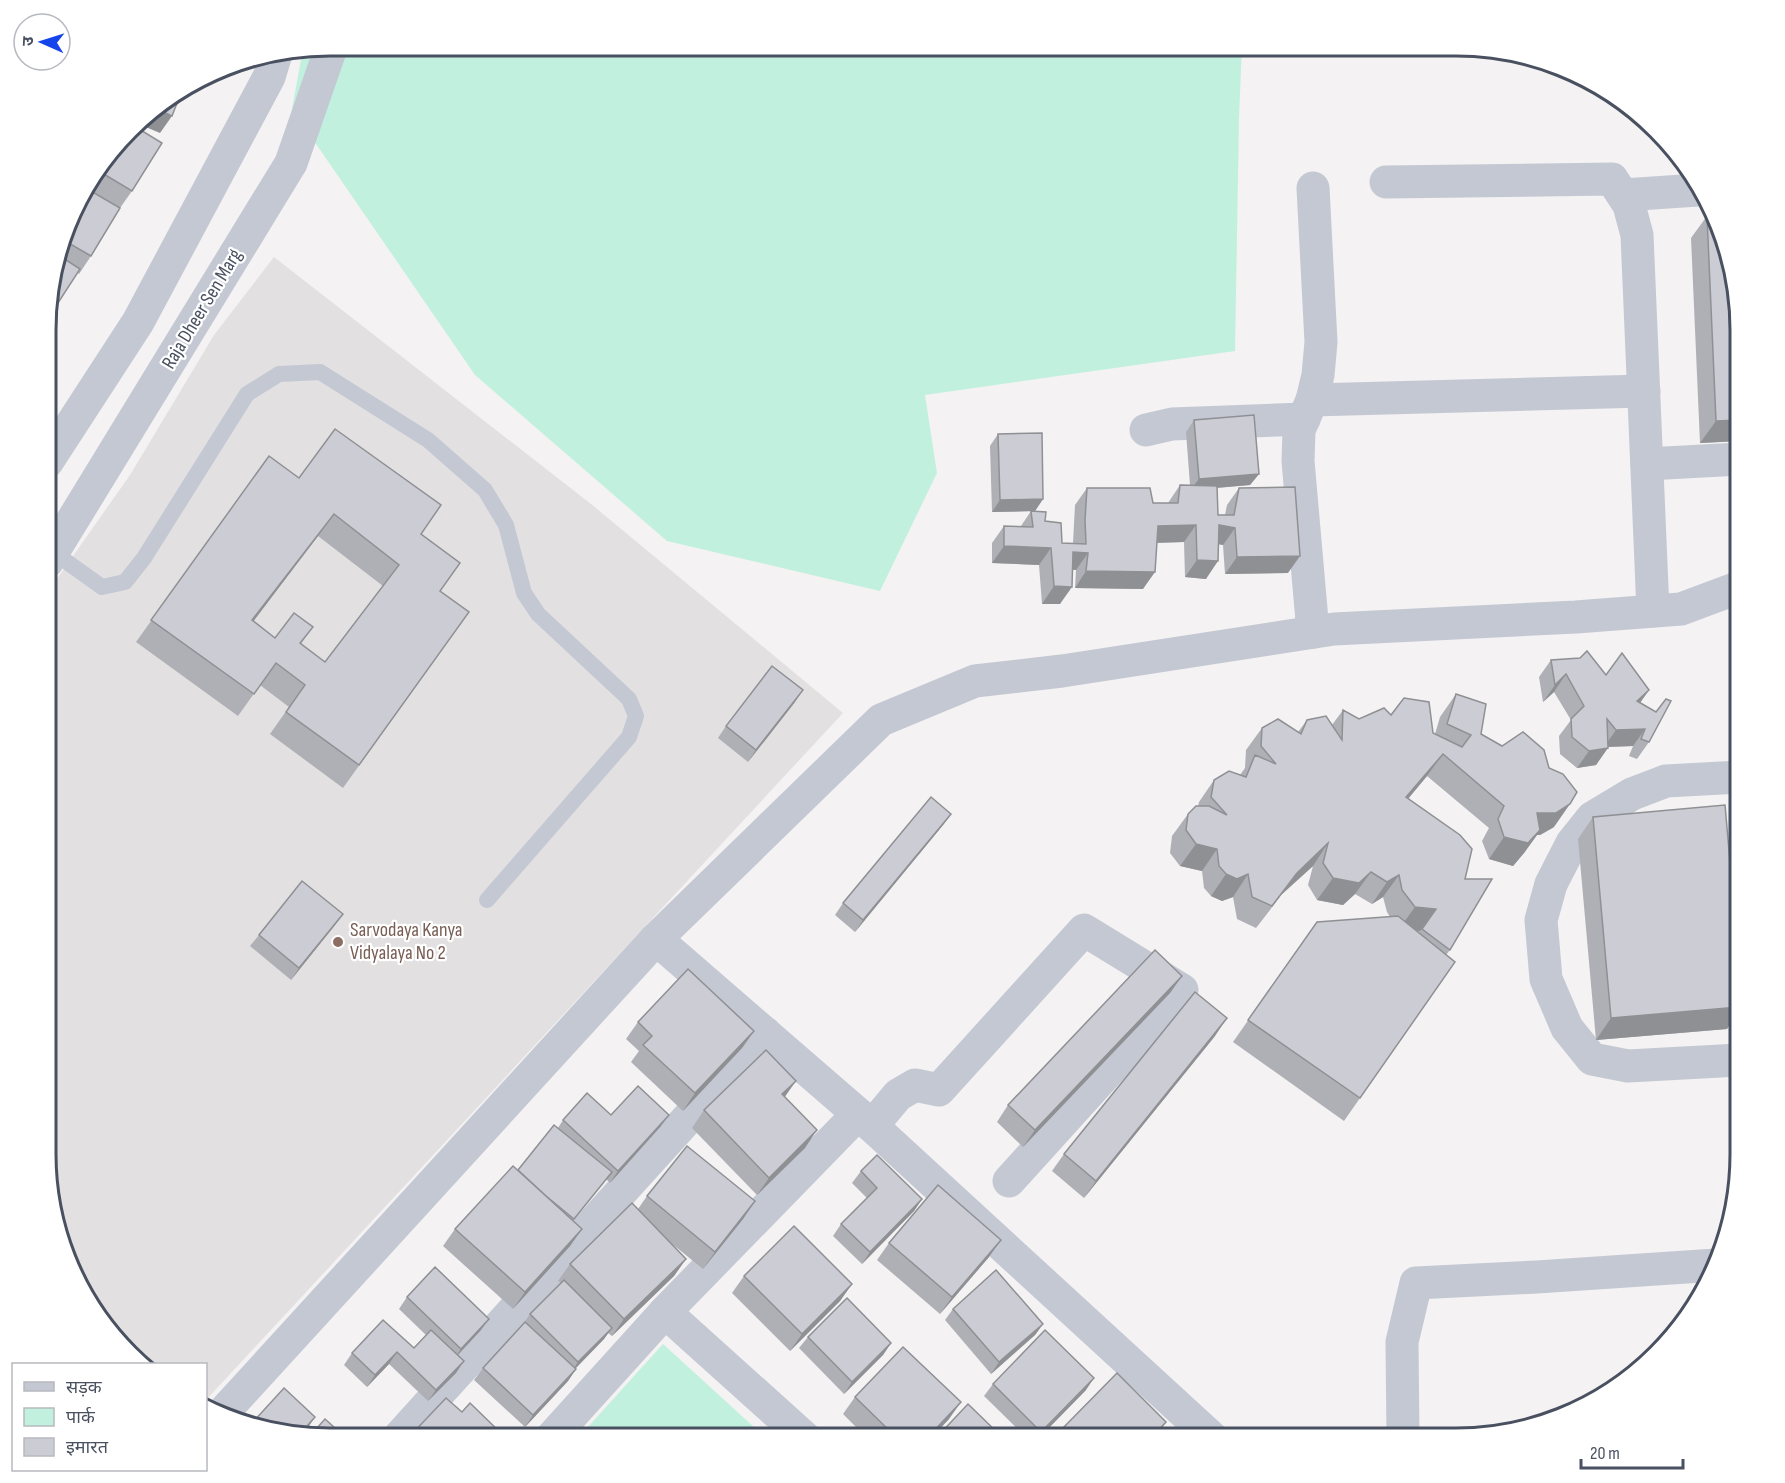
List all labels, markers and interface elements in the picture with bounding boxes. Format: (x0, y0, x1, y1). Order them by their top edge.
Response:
north arrow (12, 12, 72, 72)
text: उ (19, 35, 38, 46)
street label: Raja Dheer Sen Marg (157, 245, 247, 373)
place label: Sarvodaya Kanya Vidyalaya No 2 (350, 918, 463, 965)
marker: Sarvodaya Kanya Vidyalaya No 2 (331, 935, 345, 949)
legend (12, 1363, 207, 1471)
text: सड़क (66, 1377, 103, 1398)
text: पार्क (66, 1406, 96, 1428)
scale bar (1581, 1432, 1683, 1470)
text: इमारत (66, 1437, 109, 1458)
text: 20 m (1590, 1443, 1620, 1464)

